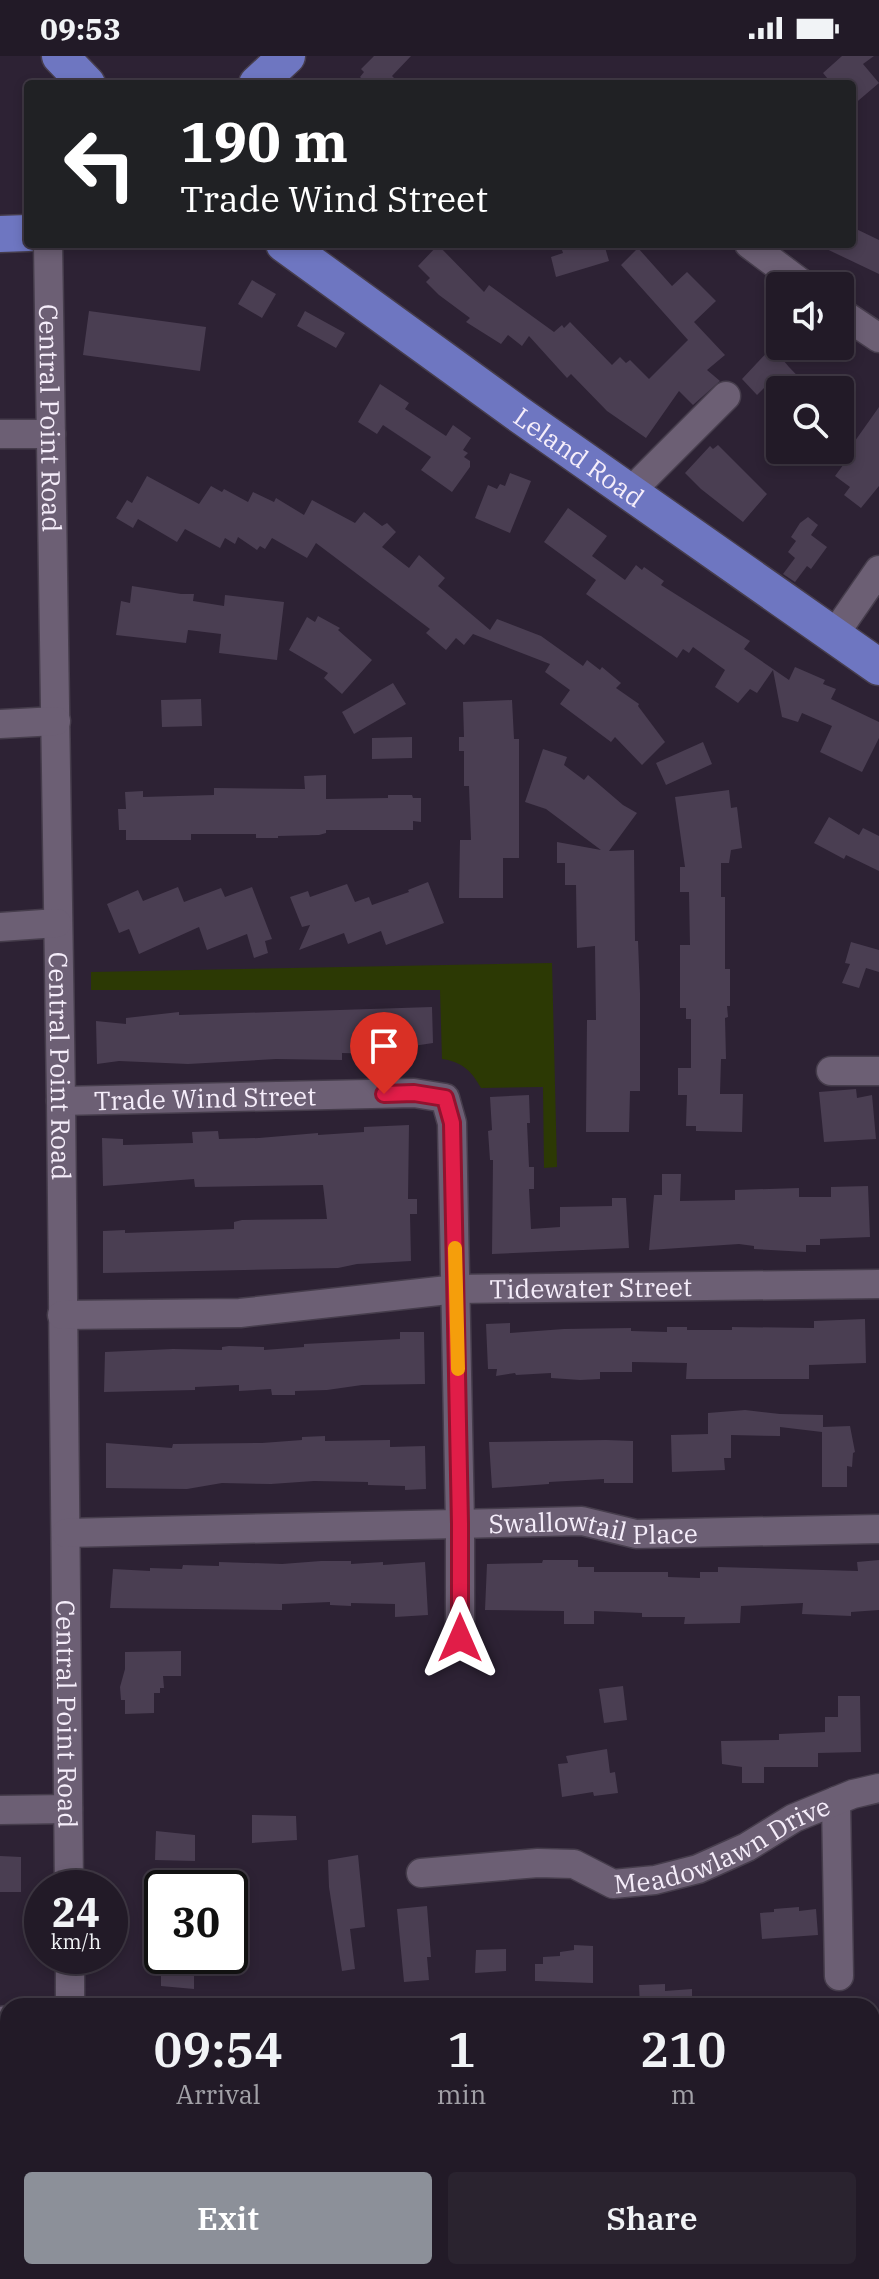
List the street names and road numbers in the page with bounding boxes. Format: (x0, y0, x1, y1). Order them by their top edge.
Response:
street label: Central Point Road (32, 303, 69, 532)
street label: Leland Road (507, 399, 651, 514)
street label: Central Point Road (42, 951, 79, 1180)
street label: Trade Wind Street (93, 1078, 317, 1117)
street label: Tidewater Street (489, 1269, 692, 1306)
street label: Swallowtail Place (488, 1504, 698, 1551)
street label: Central Point Road (49, 1599, 85, 1828)
street label: Meadowlawn Drive (612, 1788, 835, 1901)

